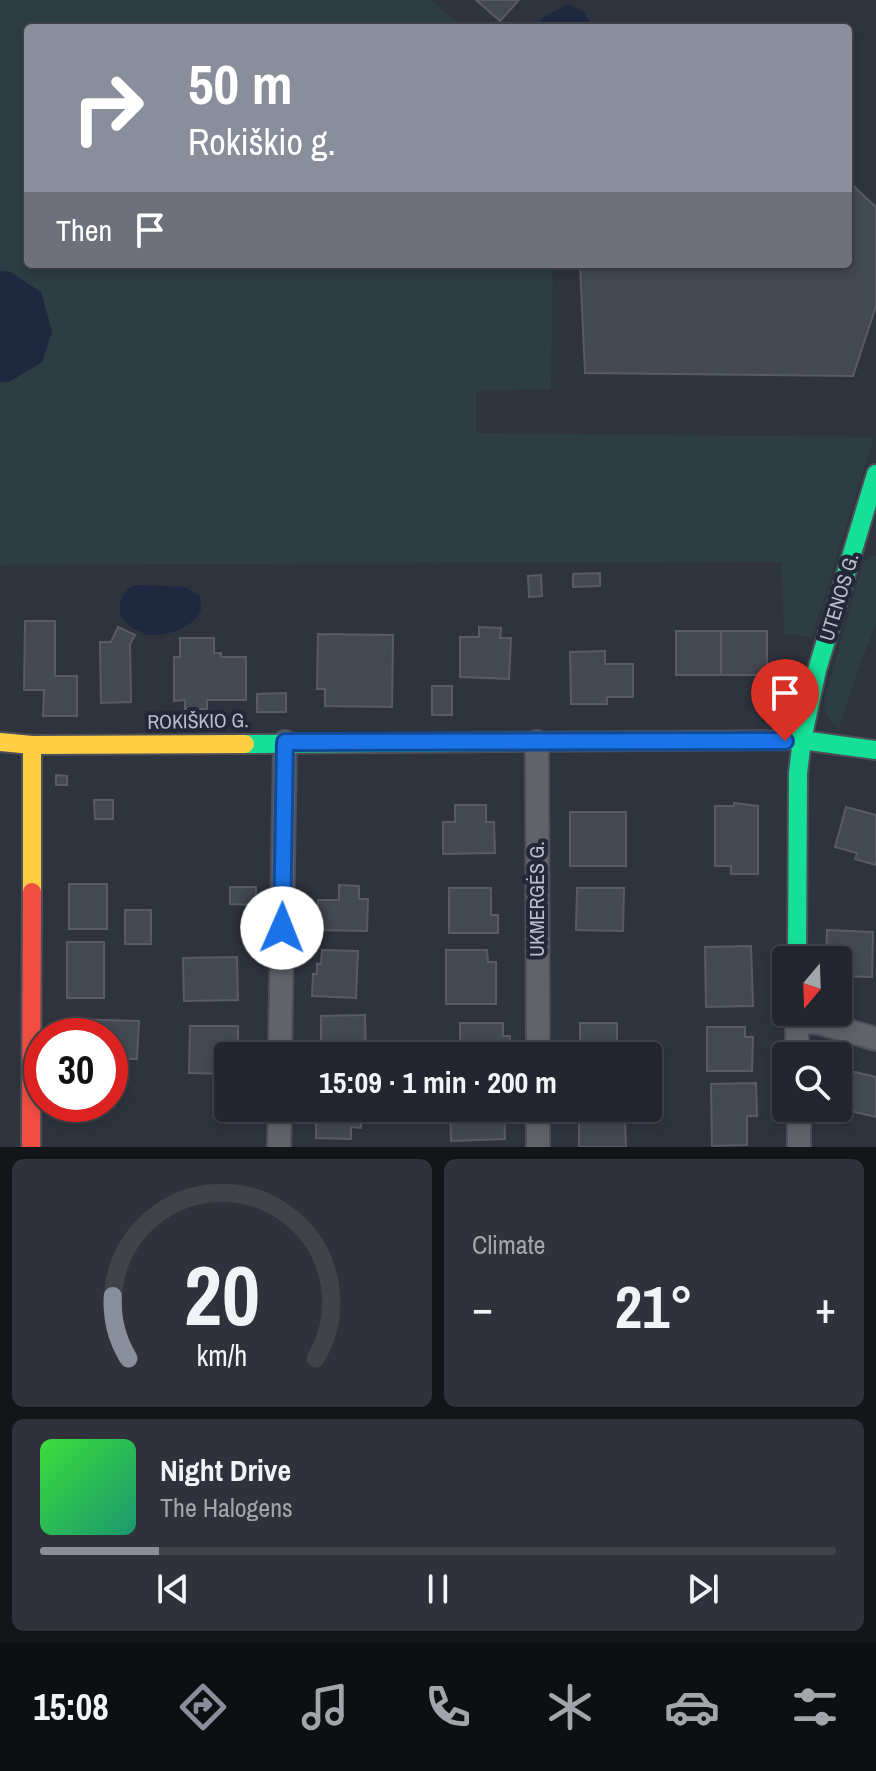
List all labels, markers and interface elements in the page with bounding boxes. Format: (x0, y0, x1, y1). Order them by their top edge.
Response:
text: 50 m (188, 46, 293, 121)
icon: right (56, 56, 160, 160)
text: Rokiškio g. (188, 118, 336, 166)
icon: arrive (128, 208, 172, 252)
text: Then (56, 210, 112, 250)
street label: UTENOS G. (812, 550, 865, 644)
pin (751, 659, 819, 741)
icon: arrive (763, 671, 807, 715)
street label: ROKIŠKIO G. (147, 706, 249, 735)
street label: UKMERGĖS G. (523, 841, 550, 957)
position arrow (240, 886, 324, 970)
north arrow (772, 946, 852, 1026)
map controls (772, 946, 852, 1122)
speed limit sign: 30 (24, 1018, 128, 1122)
button: search (772, 1042, 852, 1122)
text: 15:09 · 1 min · 200 m (319, 1062, 557, 1102)
text: Climate (472, 1227, 545, 1262)
text: 20 (184, 1239, 260, 1351)
text: 21° (615, 1266, 693, 1347)
text: − (472, 1277, 493, 1337)
text: + (815, 1277, 836, 1337)
text: km/h (197, 1336, 247, 1375)
text: Night Drive (160, 1450, 291, 1490)
text: The Halogens (160, 1490, 293, 1525)
icon: previous (151, 1567, 195, 1611)
icon: pause (416, 1567, 460, 1611)
icon: next (681, 1567, 725, 1611)
icon: directions (175, 1679, 231, 1735)
icon: music (297, 1679, 353, 1735)
icon: phone (420, 1679, 476, 1735)
icon: climate (542, 1679, 598, 1735)
icon: car (664, 1679, 720, 1735)
icon: filters (787, 1679, 843, 1735)
text: 15:08 (33, 1683, 109, 1731)

